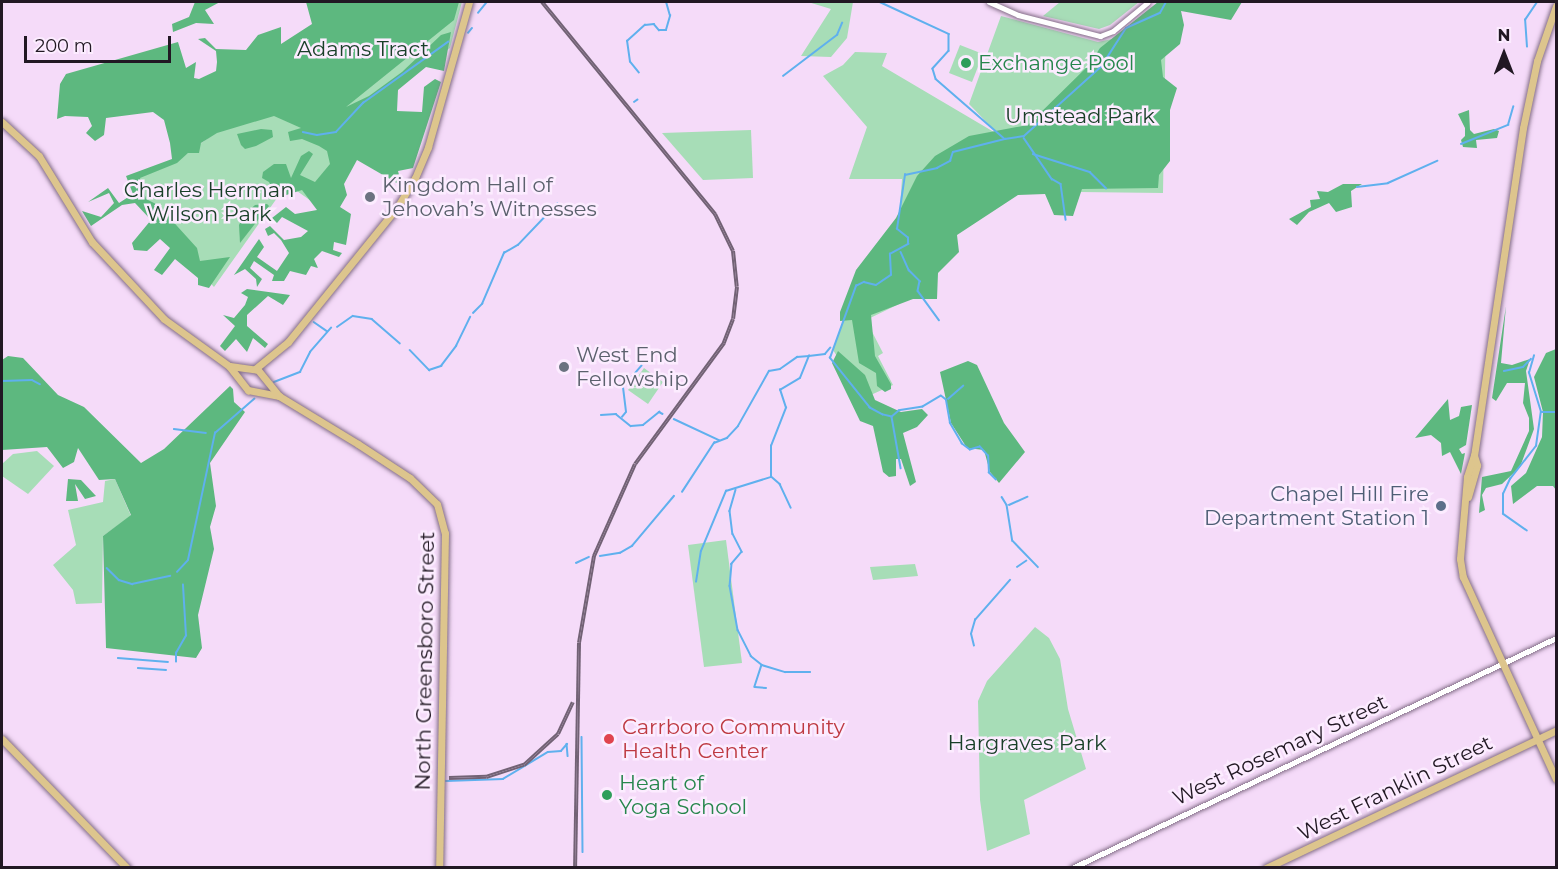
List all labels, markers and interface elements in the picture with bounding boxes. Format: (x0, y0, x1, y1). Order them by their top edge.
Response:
scale bar (27, 24, 174, 62)
north arrow (1474, 24, 1534, 84)
text: N (1498, 26, 1510, 45)
text: 200 m (35, 35, 93, 57)
park label: Adams Tract (297, 36, 429, 62)
place label: Exchange Pool (978, 50, 1134, 76)
marker: Exchange Pool (959, 56, 973, 70)
park label: Umstead Park (1005, 103, 1155, 129)
place label: Kingdom Hall of Jehovah’s Witnesses (382, 172, 597, 222)
park label: Charles Herman Wilson Park (124, 177, 294, 227)
marker: Kingdom Hall of Jehovah’s Witnesses (363, 190, 377, 204)
place label: West End Fellowship (576, 342, 688, 392)
marker: West End Fellowship (557, 360, 571, 374)
place label: Chapel Hill Fire Department Station 1 (1204, 481, 1429, 531)
marker: Chapel Hill Fire Department Station 1 (1434, 499, 1448, 513)
street label: North Greensboro Street (410, 531, 440, 791)
street label: West Rosemary Street (1169, 689, 1391, 811)
place label: Carrboro Community Health Center (622, 714, 845, 764)
marker: Carrboro Community Health Center (600, 730, 618, 748)
park label: Hargraves Park (947, 730, 1107, 756)
street label: West Franklin Street (1294, 730, 1496, 846)
place label: Heart of Yoga School (619, 770, 747, 820)
marker: Heart of Yoga School (600, 788, 614, 802)

